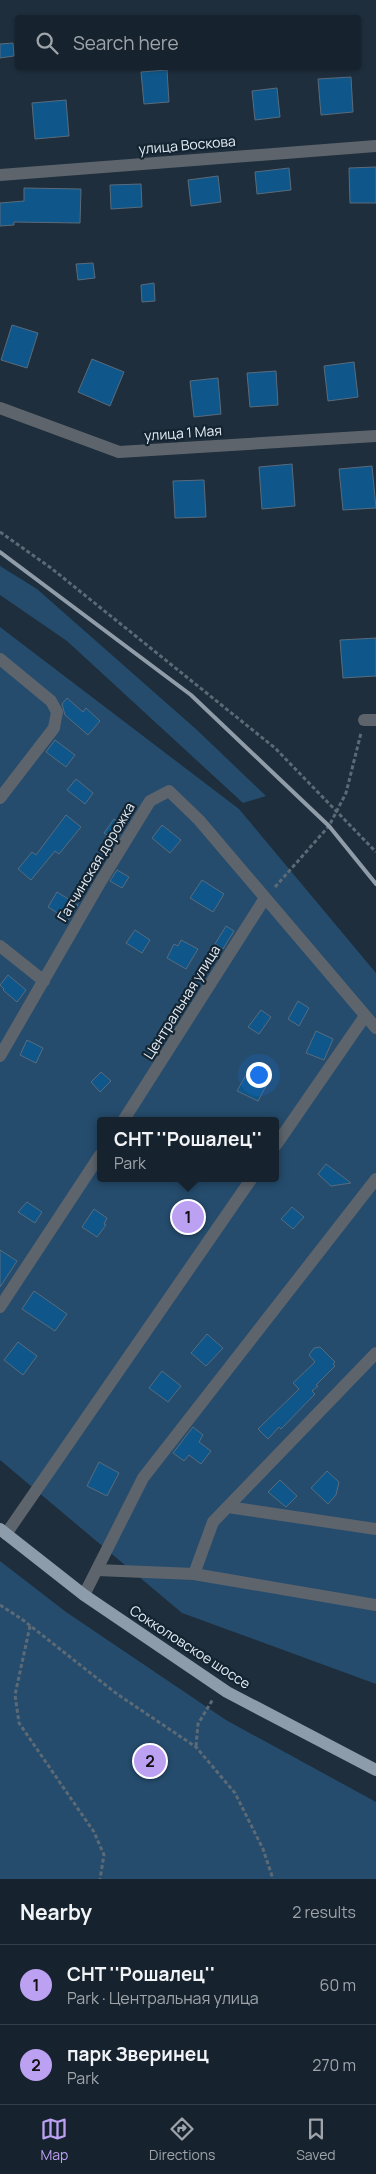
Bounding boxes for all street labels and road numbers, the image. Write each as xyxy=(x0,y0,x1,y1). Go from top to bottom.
street label: улица Воскова xyxy=(138,131,236,158)
street label: улица 1 Мая xyxy=(143,420,222,445)
street label: Гатчинская дорожка xyxy=(52,799,139,925)
street label: Центральная улица xyxy=(139,941,224,1062)
street label: Сокколовское шоссе xyxy=(126,1600,254,1693)

